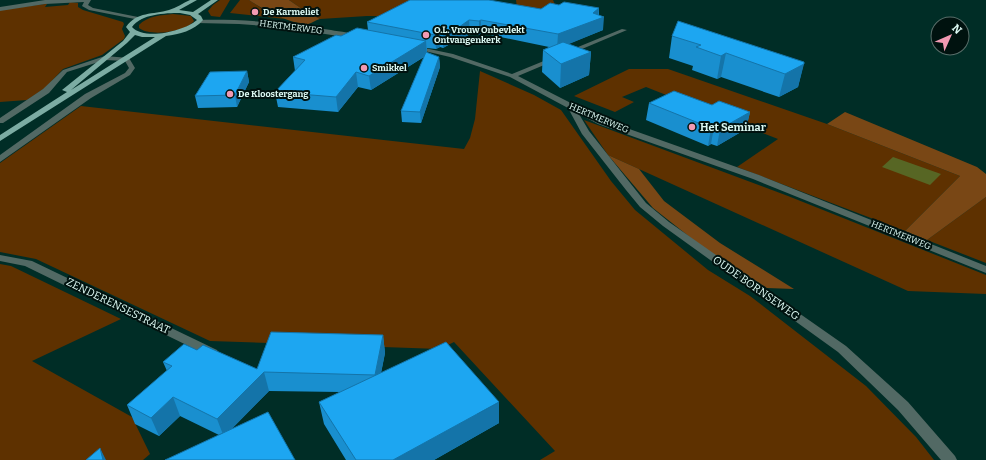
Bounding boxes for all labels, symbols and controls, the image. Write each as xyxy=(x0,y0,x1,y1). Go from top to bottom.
marker: De Karmeliet xyxy=(250,7,260,17)
place label: De Karmeliet xyxy=(263,7,320,17)
north arrow xyxy=(930,16,970,56)
street label: HERTMERWEG xyxy=(259,18,324,36)
text: N xyxy=(949,22,965,37)
place label: O.L. Vrouw Onbevlekt Ontvangenkerk xyxy=(434,25,525,45)
marker: O.L. Vrouw Onbevlekt Ontvangenkerk xyxy=(421,30,431,40)
marker: Smikkel xyxy=(359,63,369,73)
place label: Smikkel xyxy=(372,63,407,73)
marker: De Kloostergang xyxy=(225,89,235,99)
place label: De Kloostergang xyxy=(238,89,309,99)
street label: HERTMERWEG xyxy=(568,101,631,135)
place label: Het Seminar xyxy=(700,121,767,134)
marker: Het Seminar xyxy=(687,122,697,132)
street label: HERTMERWEG xyxy=(870,218,933,252)
street label: OUDE BORNSEWEG xyxy=(710,253,802,323)
street label: ZENDERENSESTRAAT xyxy=(64,275,172,337)

